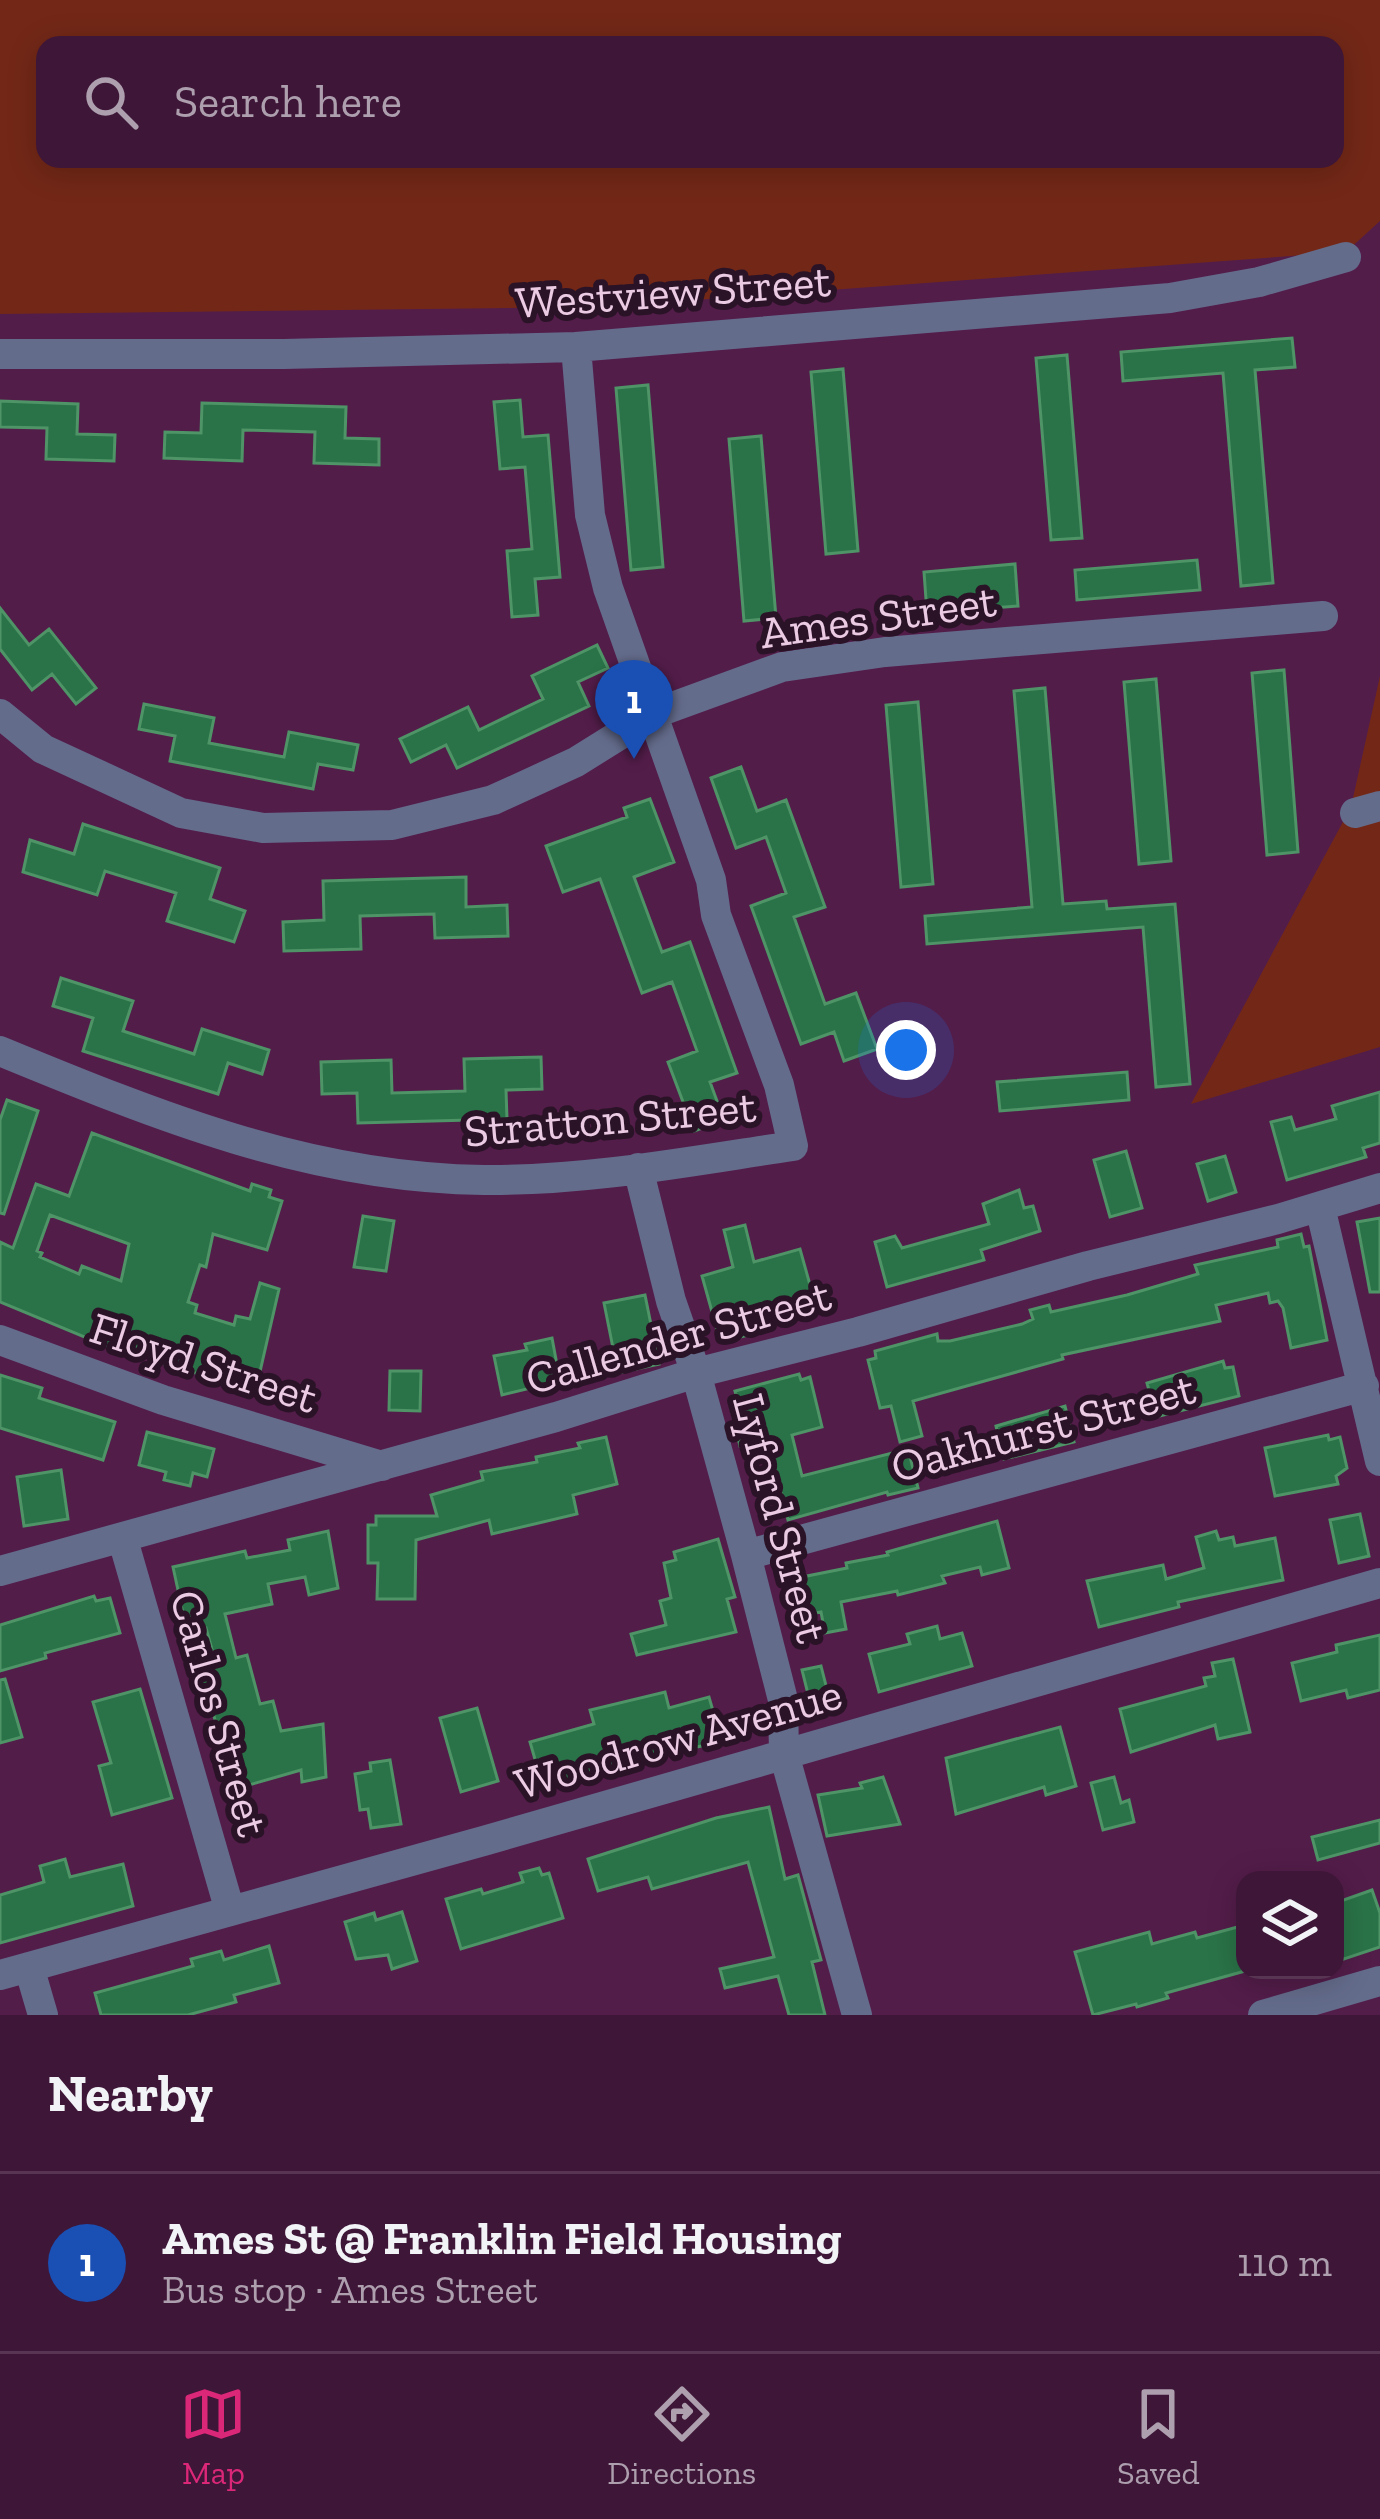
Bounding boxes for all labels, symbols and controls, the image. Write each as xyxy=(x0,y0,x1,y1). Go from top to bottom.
search box xyxy=(36,36,1344,168)
icon: search xyxy=(78,69,144,135)
text: Search here xyxy=(174,75,402,129)
street label: Westview Street xyxy=(514,254,833,330)
street label: Ames Street xyxy=(757,574,1000,660)
pin: 1 xyxy=(595,660,673,759)
your location xyxy=(876,1020,936,1080)
street label: Stratton Street xyxy=(462,1079,758,1159)
street label: Callender Street xyxy=(520,1268,837,1406)
street label: Floyd Street xyxy=(83,1301,324,1425)
street label: Oakhurst Street xyxy=(885,1361,1201,1494)
street label: Lyford Street xyxy=(721,1388,839,1649)
street label: Carlos Street xyxy=(158,1584,280,1843)
street label: Woodrow Avenue xyxy=(509,1667,848,1811)
map controls xyxy=(1236,1871,1344,1979)
button: layers xyxy=(1236,1871,1344,1979)
text: Nearby xyxy=(48,2063,213,2124)
text: Ames St @ Franklin Field Housing xyxy=(162,2212,841,2266)
text: 1 xyxy=(79,2239,95,2286)
text: 110 m xyxy=(1237,2239,1332,2286)
text: Bus stop · Ames Street xyxy=(162,2266,537,2313)
tab: Map xyxy=(180,2381,246,2492)
tab: Directions xyxy=(607,2381,756,2492)
tab: Saved xyxy=(1117,2381,1200,2492)

